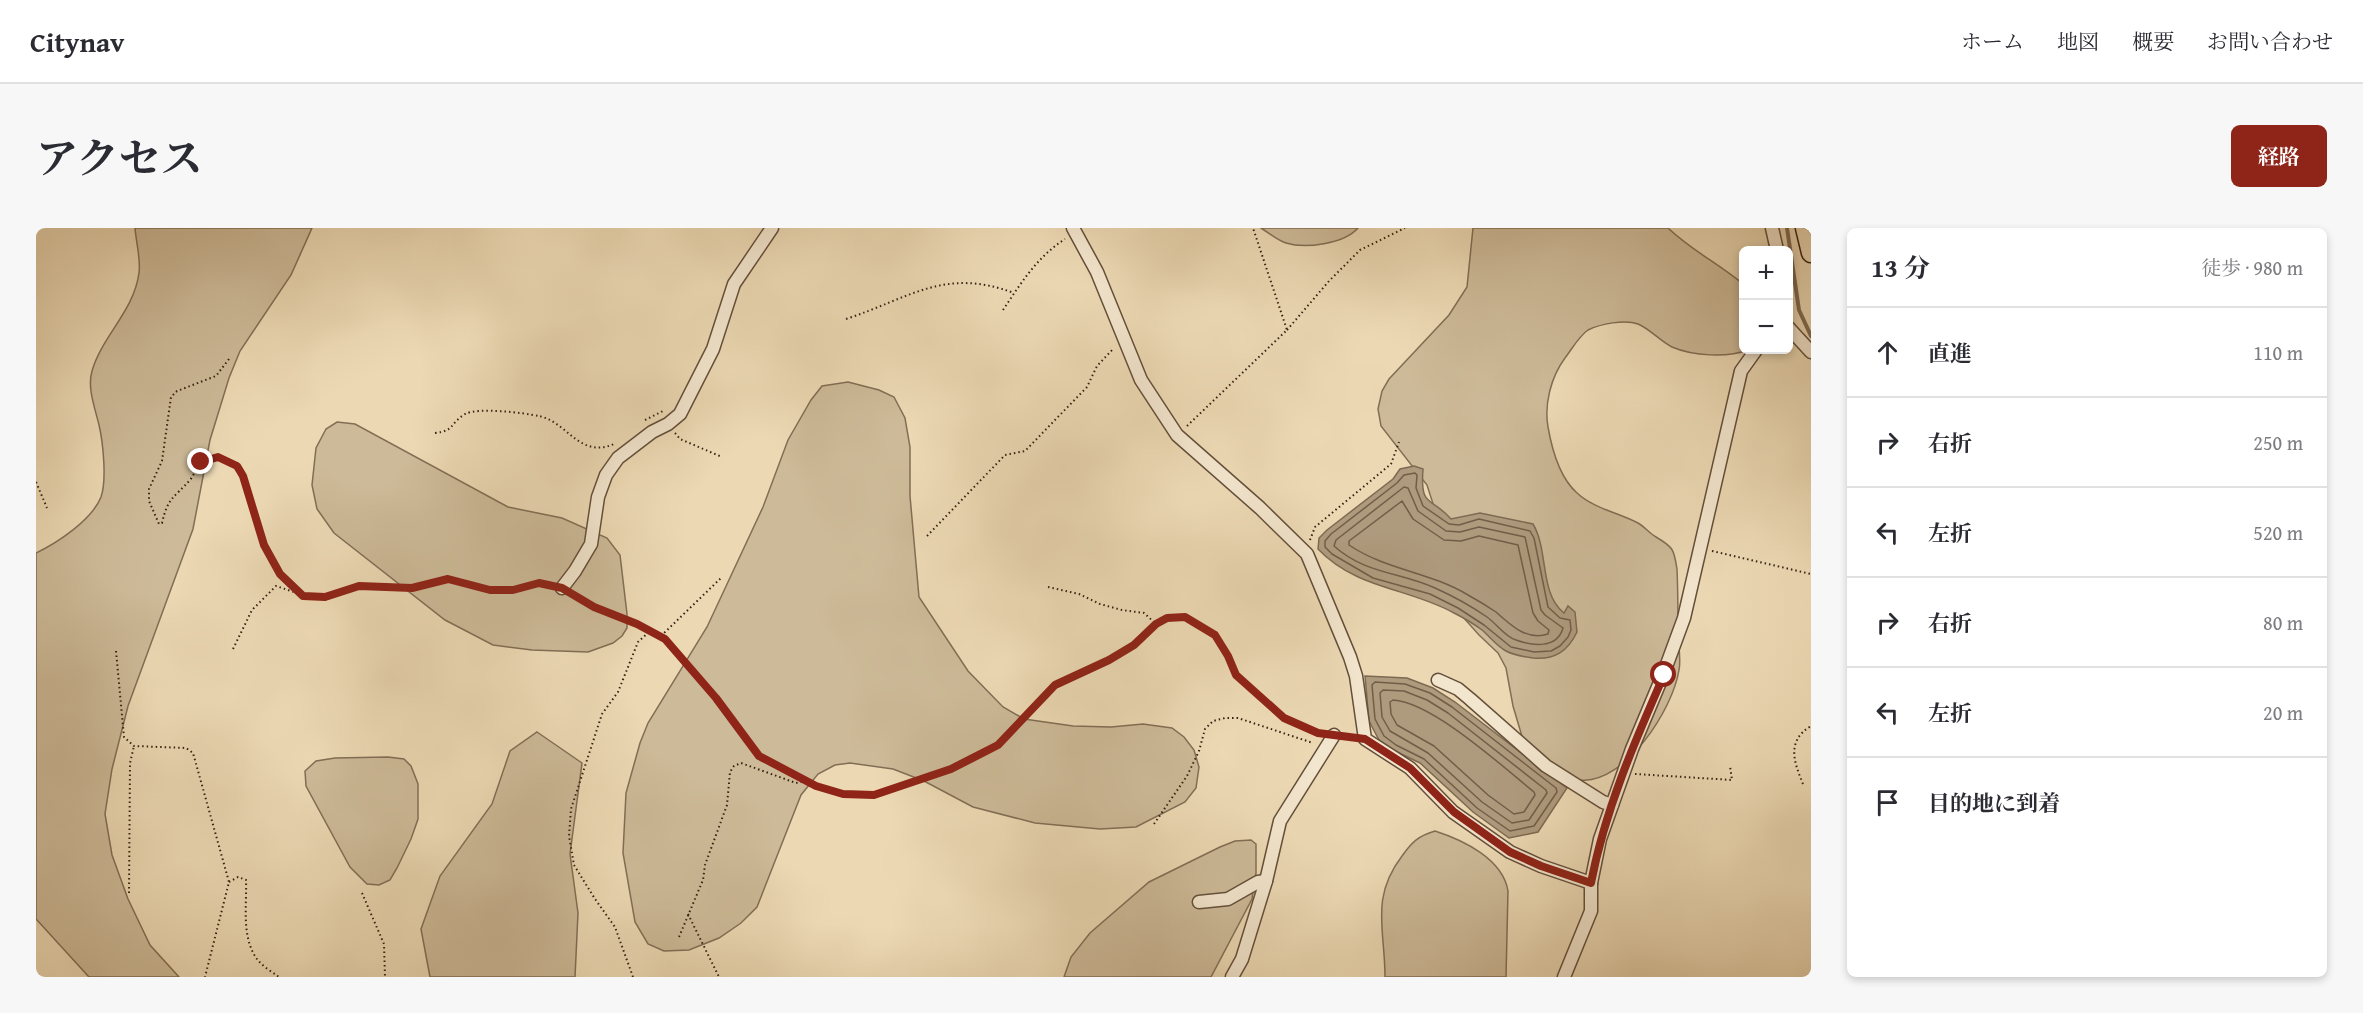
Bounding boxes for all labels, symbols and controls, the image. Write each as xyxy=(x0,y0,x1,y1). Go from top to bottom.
text: Citynav xyxy=(30,21,124,62)
text: ホーム xyxy=(1961,26,2024,57)
text: 地図 xyxy=(2057,26,2099,57)
text: 概要 xyxy=(2132,26,2174,57)
text: お問い合わせ xyxy=(2207,26,2333,57)
button: 経路 xyxy=(2231,125,2327,187)
text: アクセス xyxy=(36,127,203,188)
map controls xyxy=(1739,246,1793,354)
button: + xyxy=(1739,246,1793,300)
text: 13 分 xyxy=(1871,248,1930,287)
text: 徒歩 · 980 m xyxy=(2201,253,2303,282)
button: − xyxy=(1739,300,1793,354)
icon: ahead xyxy=(1871,336,1904,369)
text: 直進 xyxy=(1928,337,1972,369)
text: 110 m xyxy=(2253,338,2303,367)
icon: right xyxy=(1871,426,1904,459)
text: 右折 xyxy=(1928,427,1972,459)
text: 250 m xyxy=(2253,428,2303,457)
route end xyxy=(187,448,213,474)
icon: left xyxy=(1871,516,1904,549)
text: 左折 xyxy=(1928,517,1972,549)
text: 520 m xyxy=(2253,518,2303,547)
icon: right xyxy=(1871,606,1904,639)
text: 右折 xyxy=(1928,607,1972,639)
text: 80 m xyxy=(2263,608,2303,637)
route start xyxy=(1650,661,1676,687)
icon: left xyxy=(1871,696,1904,729)
text: 左折 xyxy=(1928,697,1972,729)
text: 20 m xyxy=(2263,698,2303,727)
icon: arrive xyxy=(1871,786,1904,819)
text: 目的地に到着 xyxy=(1928,787,2060,819)

